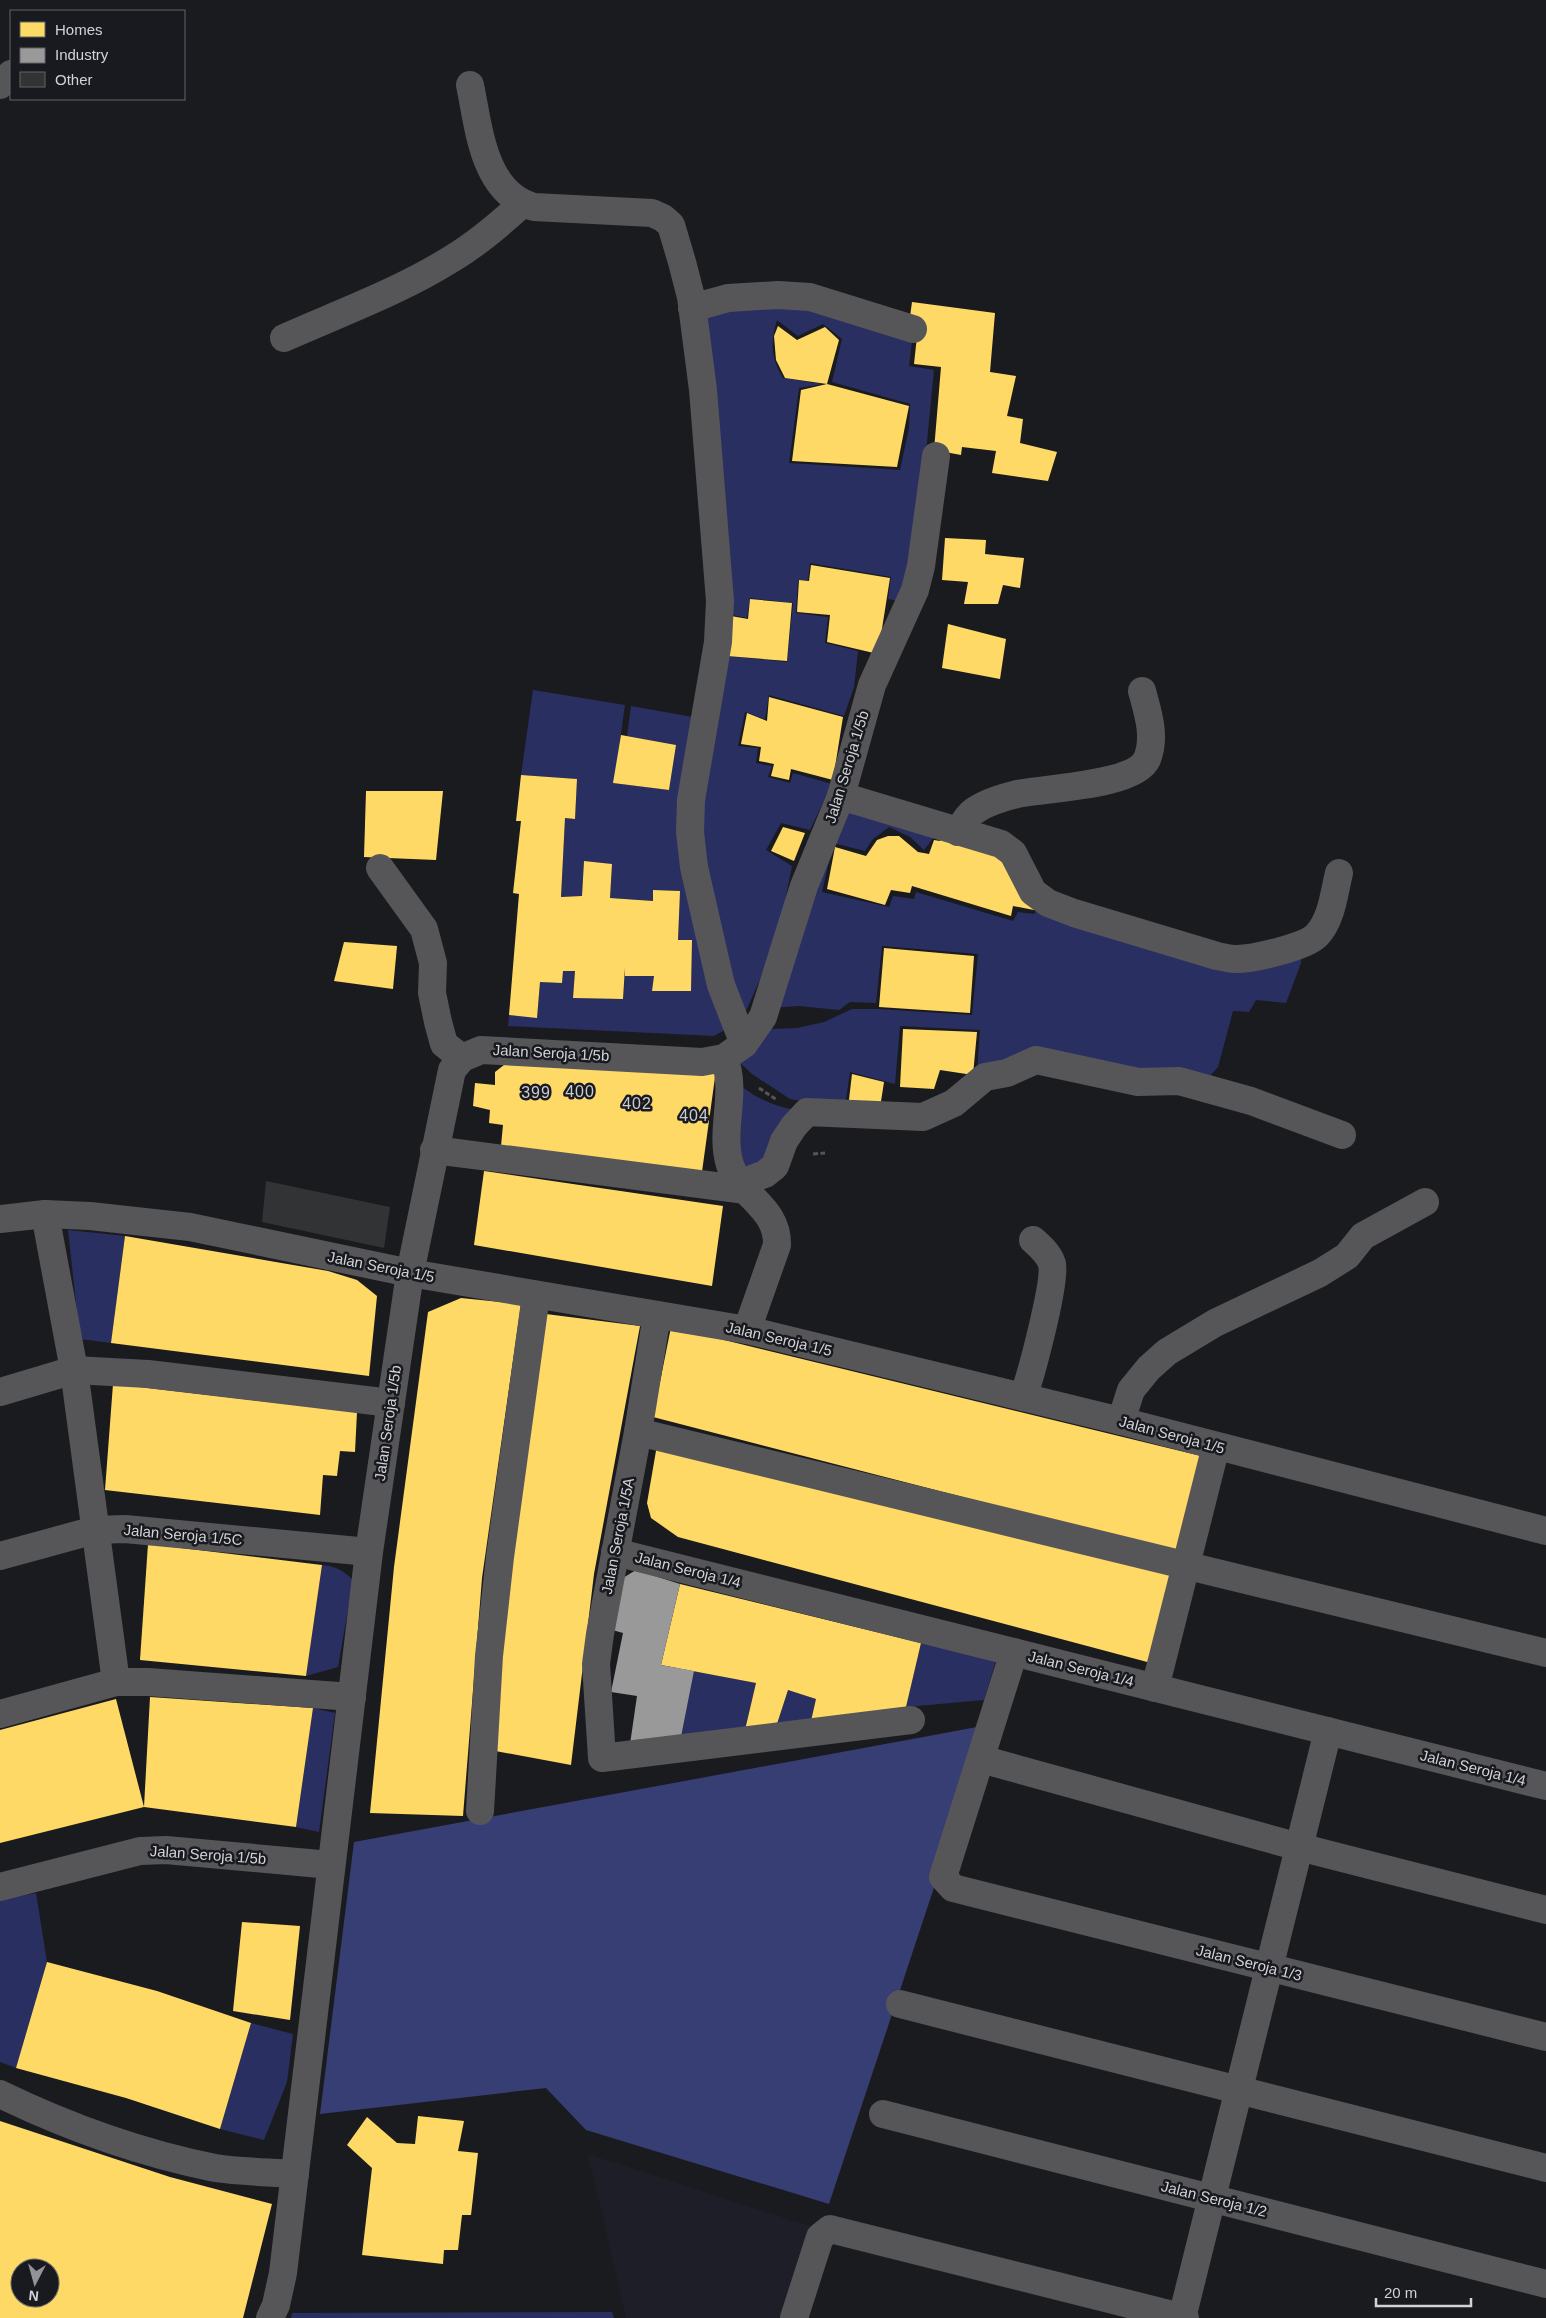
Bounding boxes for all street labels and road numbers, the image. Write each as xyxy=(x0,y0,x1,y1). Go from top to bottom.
street label: Jalan Seroja 1/5b xyxy=(821,709,872,825)
street label: Jalan Seroja 1/5b xyxy=(492,1041,610,1064)
street label: Jalan Seroja 1/5 xyxy=(326,1248,436,1285)
street label: Jalan Seroja 1/5 xyxy=(724,1318,834,1359)
street label: Jalan Seroja 1/5b xyxy=(371,1364,404,1482)
street label: Jalan Seroja 1/5 xyxy=(1118,1412,1227,1457)
street label: Jalan Seroja 1/5A xyxy=(598,1476,637,1596)
street label: Jalan Seroja 1/5C xyxy=(123,1521,243,1548)
street label: Jalan Seroja 1/4 xyxy=(633,1548,743,1591)
street label: Jalan Seroja 1/4 xyxy=(1026,1647,1136,1690)
street label: Jalan Seroja 1/4 xyxy=(1418,1746,1528,1789)
street label: Jalan Seroja 1/5b xyxy=(149,1842,267,1867)
street label: Jalan Seroja 1/3 xyxy=(1194,1941,1304,1984)
street label: Jalan Seroja 1/2 xyxy=(1159,2177,1269,2220)

